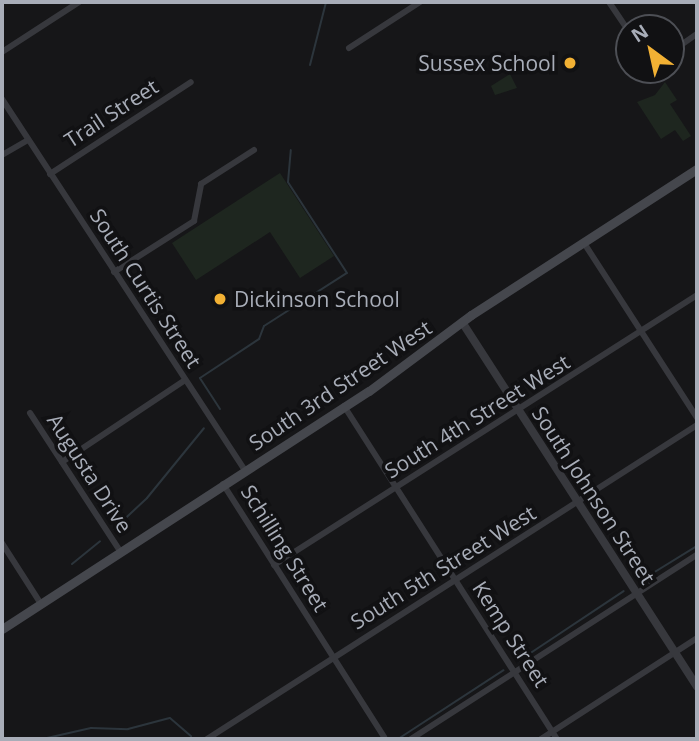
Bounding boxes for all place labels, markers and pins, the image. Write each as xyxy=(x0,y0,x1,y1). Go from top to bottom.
place label: Sussex School xyxy=(418,50,556,76)
marker: Sussex School xyxy=(562,55,578,71)
place label: Dickinson School xyxy=(234,286,400,312)
marker: Dickinson School xyxy=(212,291,228,307)

